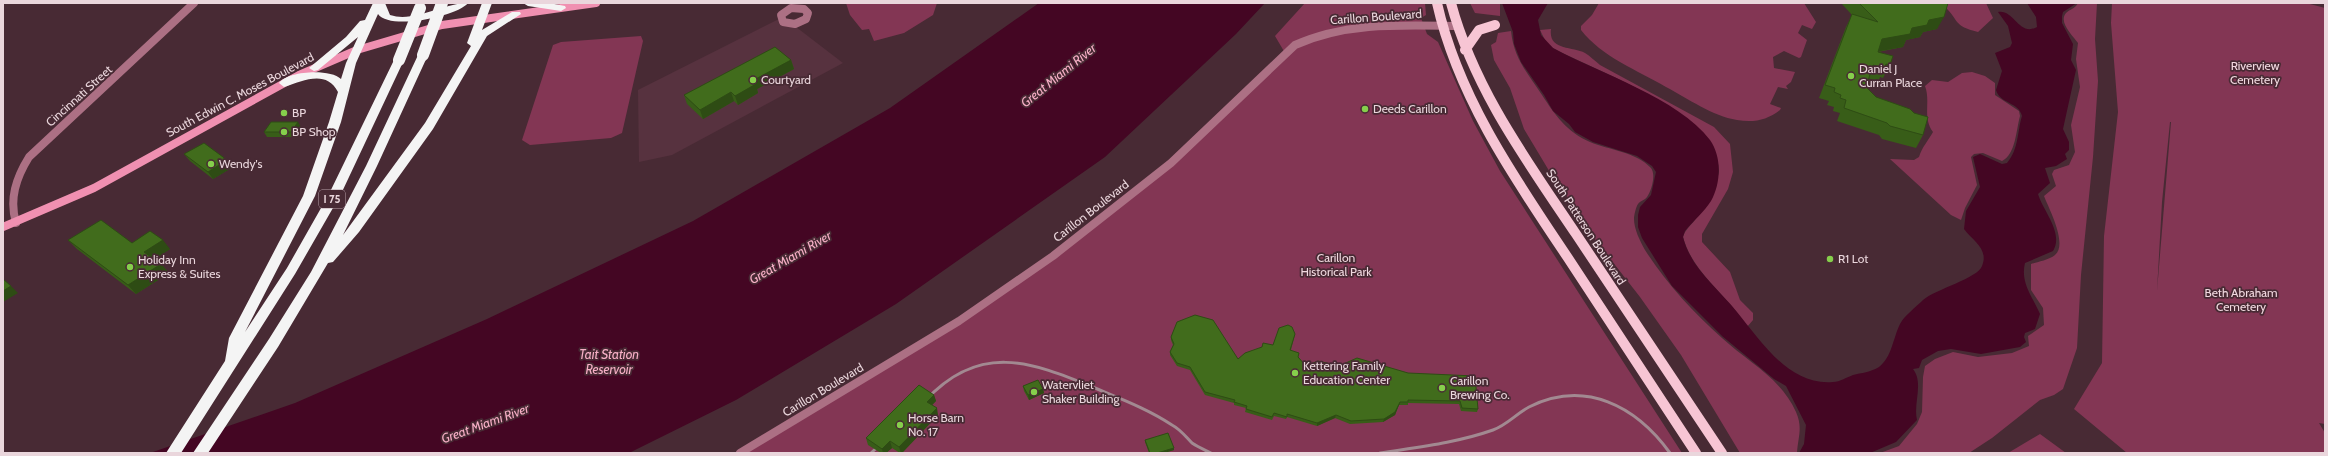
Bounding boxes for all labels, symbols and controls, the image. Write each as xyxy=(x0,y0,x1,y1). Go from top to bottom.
street label: Carillon Boulevard xyxy=(1330,6,1422,27)
water label: Great Miami River xyxy=(1017,39,1100,110)
street label: South Edwin C. Moses Boulevard xyxy=(163,49,316,140)
park label: Riverview Cemetery xyxy=(2230,58,2280,87)
place label: Daniel J Curran Place xyxy=(1859,61,1922,90)
street label: Cincinnati Street xyxy=(42,62,115,129)
marker: Daniel J Curran Place xyxy=(1846,71,1856,81)
place label: Courtyard xyxy=(761,72,811,87)
marker: Courtyard xyxy=(748,75,758,85)
place label: Deeds Carillon xyxy=(1373,101,1447,116)
marker: Deeds Carillon xyxy=(1360,104,1370,114)
place label: BP xyxy=(292,105,306,120)
marker: BP xyxy=(279,108,289,118)
place label: BP Shop xyxy=(292,124,336,139)
marker: BP Shop xyxy=(279,127,289,137)
place label: Wendy's xyxy=(219,156,262,171)
marker: Wendy's xyxy=(206,159,216,169)
street label: South Patterson Boulevard xyxy=(1543,166,1630,288)
street label: Carillon Boulevard xyxy=(1050,176,1132,245)
road number: I 75 xyxy=(319,190,345,208)
water label: Great Miami River xyxy=(746,226,835,287)
park label: Carillon Historical Park xyxy=(1300,250,1372,279)
place label: R1 Lot xyxy=(1838,251,1868,266)
place label: Holiday Inn Express & Suites xyxy=(138,252,220,281)
marker: R1 Lot xyxy=(1825,254,1835,264)
marker: Holiday Inn Express & Suites xyxy=(125,262,135,272)
park label: Beth Abraham Cemetery xyxy=(2205,285,2277,314)
water label: Tait Station Reservoir xyxy=(579,346,639,377)
place label: Kettering Family Education Center xyxy=(1303,358,1390,387)
street label: Carillon Boulevard xyxy=(779,359,866,420)
marker: Kettering Family Education Center xyxy=(1290,368,1300,378)
place label: Carillon Brewing Co. xyxy=(1450,373,1510,402)
place label: Watervliet Shaker Building xyxy=(1042,377,1121,406)
marker: Carillon Brewing Co. xyxy=(1437,383,1447,393)
marker: Watervliet Shaker Building xyxy=(1029,387,1039,397)
water label: Great Miami River xyxy=(439,399,532,446)
place label: Horse Barn No. 17 xyxy=(908,410,964,439)
marker: Horse Barn No. 17 xyxy=(895,420,905,430)

